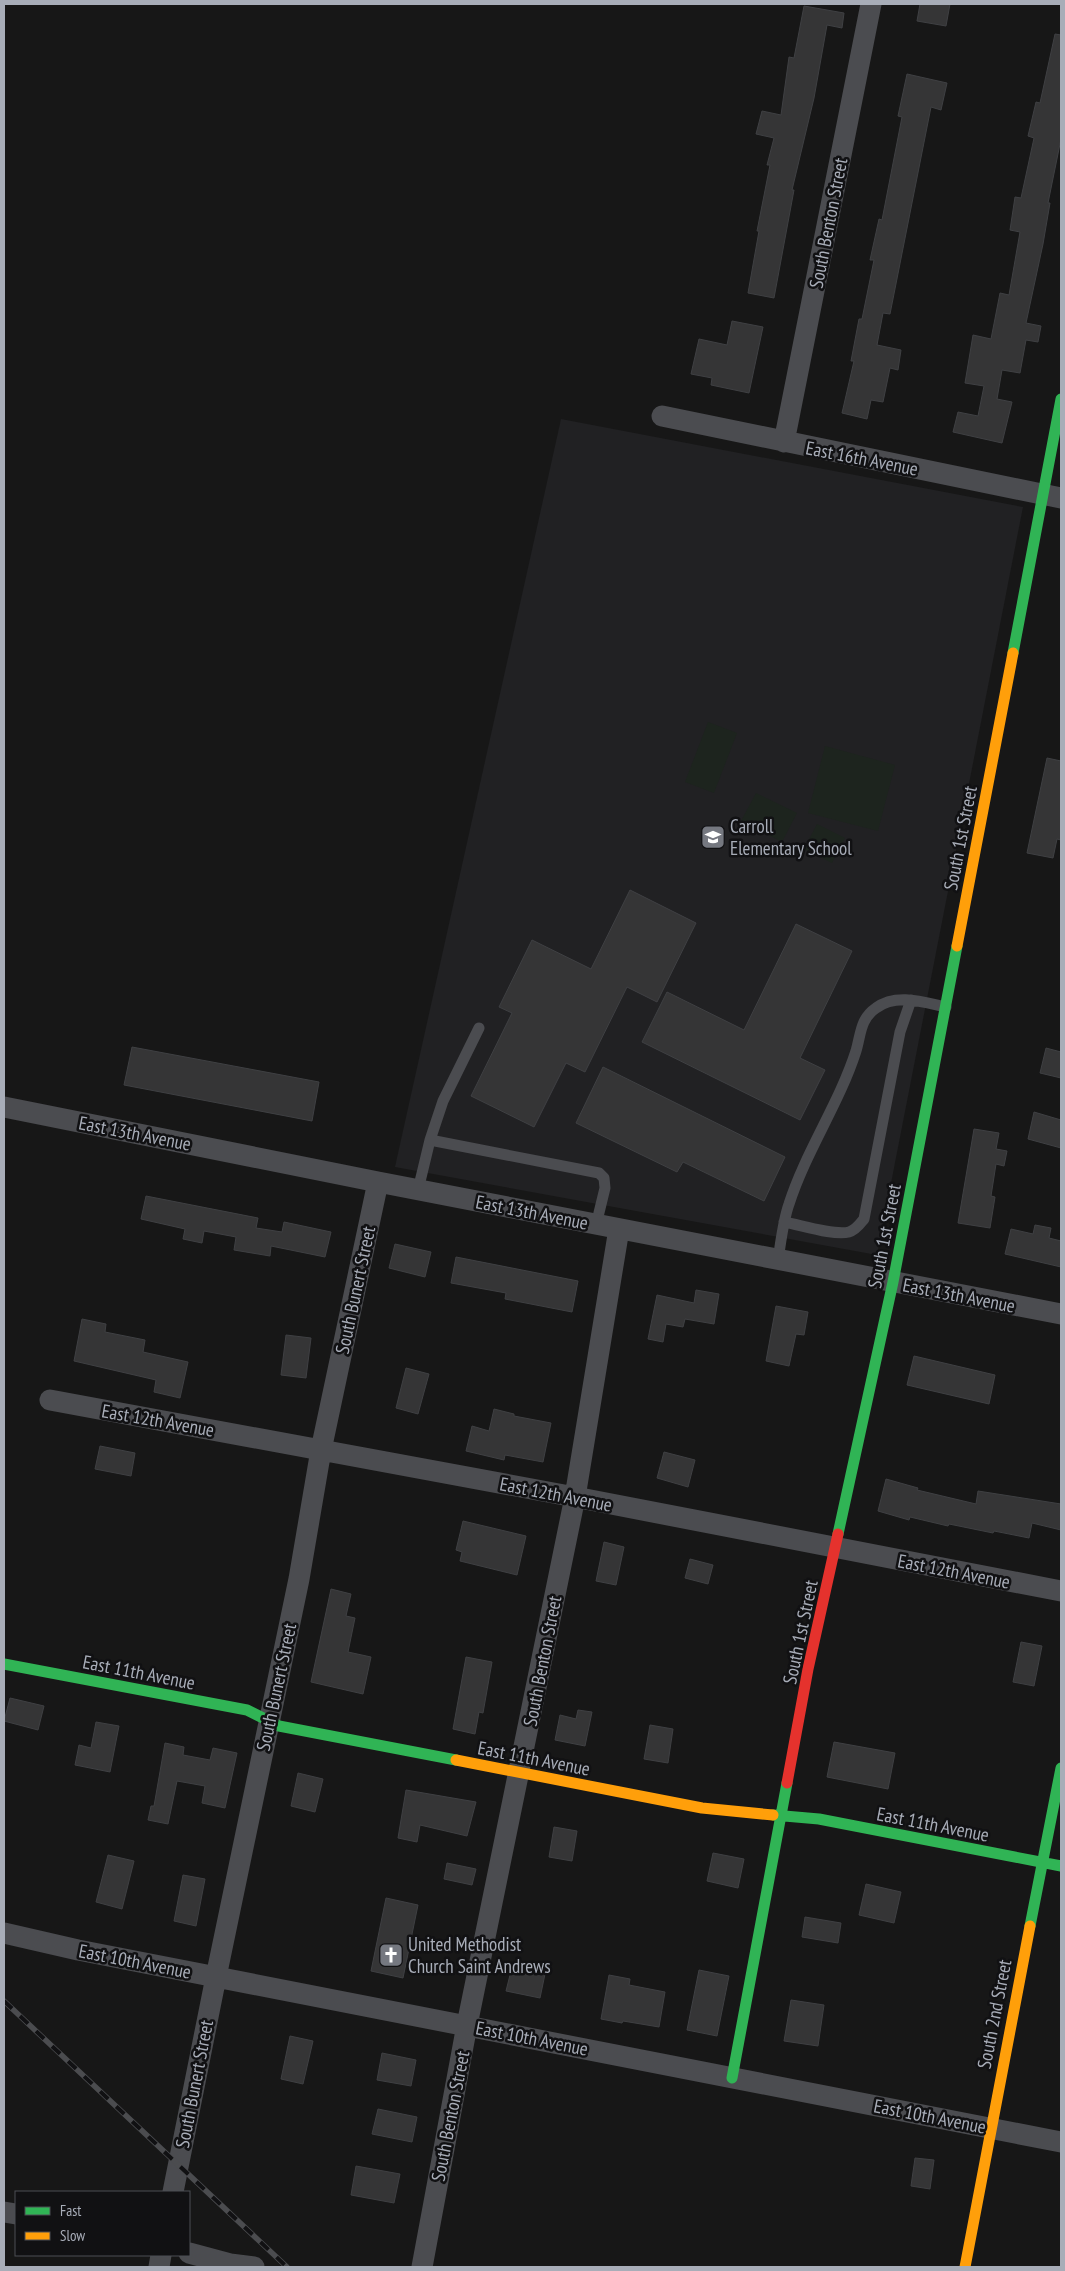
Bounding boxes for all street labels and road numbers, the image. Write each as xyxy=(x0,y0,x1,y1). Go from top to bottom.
street label: South Benton Street xyxy=(804,155,853,290)
street label: East 16th Avenue xyxy=(804,435,920,481)
street label: South 1st Street xyxy=(938,783,982,892)
street label: East 13th Avenue xyxy=(77,1110,193,1156)
street label: South 1st Street xyxy=(862,1181,906,1290)
street label: East 13th Avenue xyxy=(474,1189,590,1235)
street label: South Bunert Street xyxy=(330,1223,380,1356)
street label: East 13th Avenue xyxy=(901,1272,1017,1318)
street label: East 12th Avenue xyxy=(100,1398,216,1442)
street label: East 12th Avenue xyxy=(498,1471,614,1517)
street label: East 12th Avenue xyxy=(896,1548,1012,1594)
street label: South 1st Street xyxy=(777,1577,823,1686)
street label: South Benton Street xyxy=(518,1593,567,1728)
street label: South Bunert Street xyxy=(251,1620,301,1753)
street label: East 11th Avenue xyxy=(81,1649,197,1695)
street label: East 11th Avenue xyxy=(476,1735,592,1781)
street label: East 11th Avenue xyxy=(875,1801,991,1847)
street label: East 10th Avenue xyxy=(77,1938,193,1984)
street label: South 2nd Street xyxy=(972,1957,1016,2071)
street label: East 10th Avenue xyxy=(474,2015,590,2061)
street label: South Bunert Street xyxy=(170,2017,218,2150)
street label: South Benton Street xyxy=(426,2048,475,2183)
street label: East 10th Avenue xyxy=(872,2093,988,2139)

